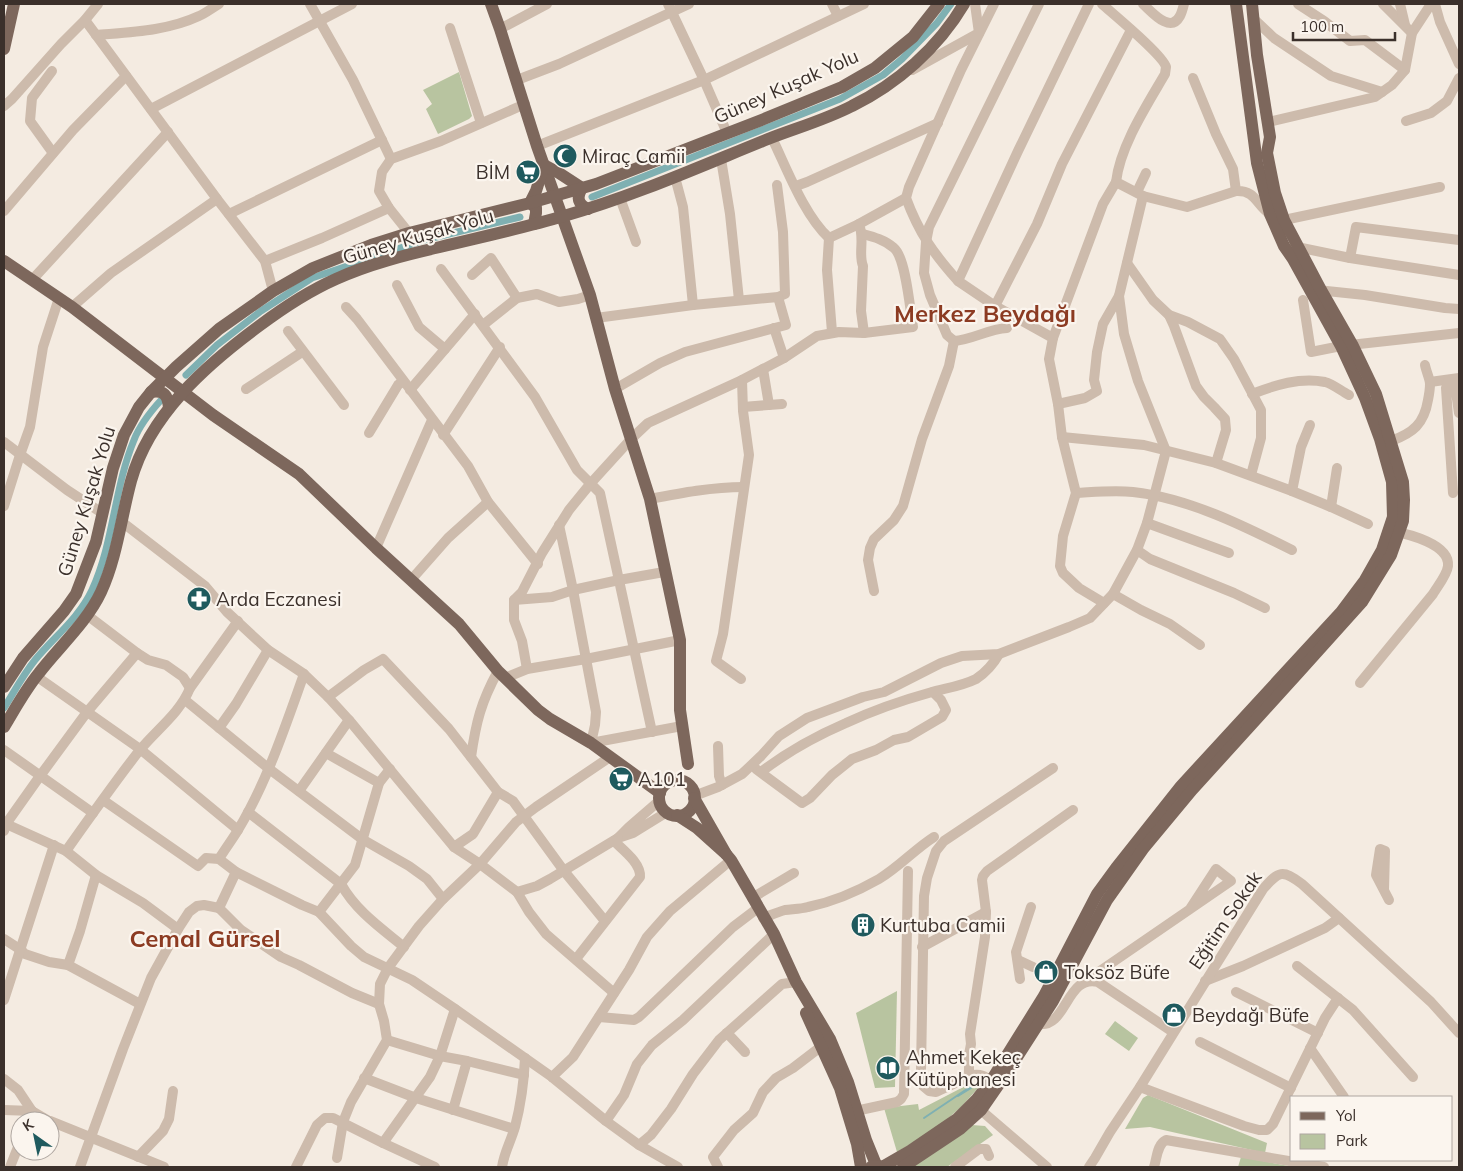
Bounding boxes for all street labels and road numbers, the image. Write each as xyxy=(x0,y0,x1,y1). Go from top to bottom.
street label: Güney Kuşak Yolu xyxy=(710,43,862,129)
street label: Güney Kuşak Yolu xyxy=(340,203,496,269)
street label: Güney Kuşak Yolu xyxy=(52,423,120,579)
street label: Eğitim Sokak xyxy=(1183,866,1267,974)

